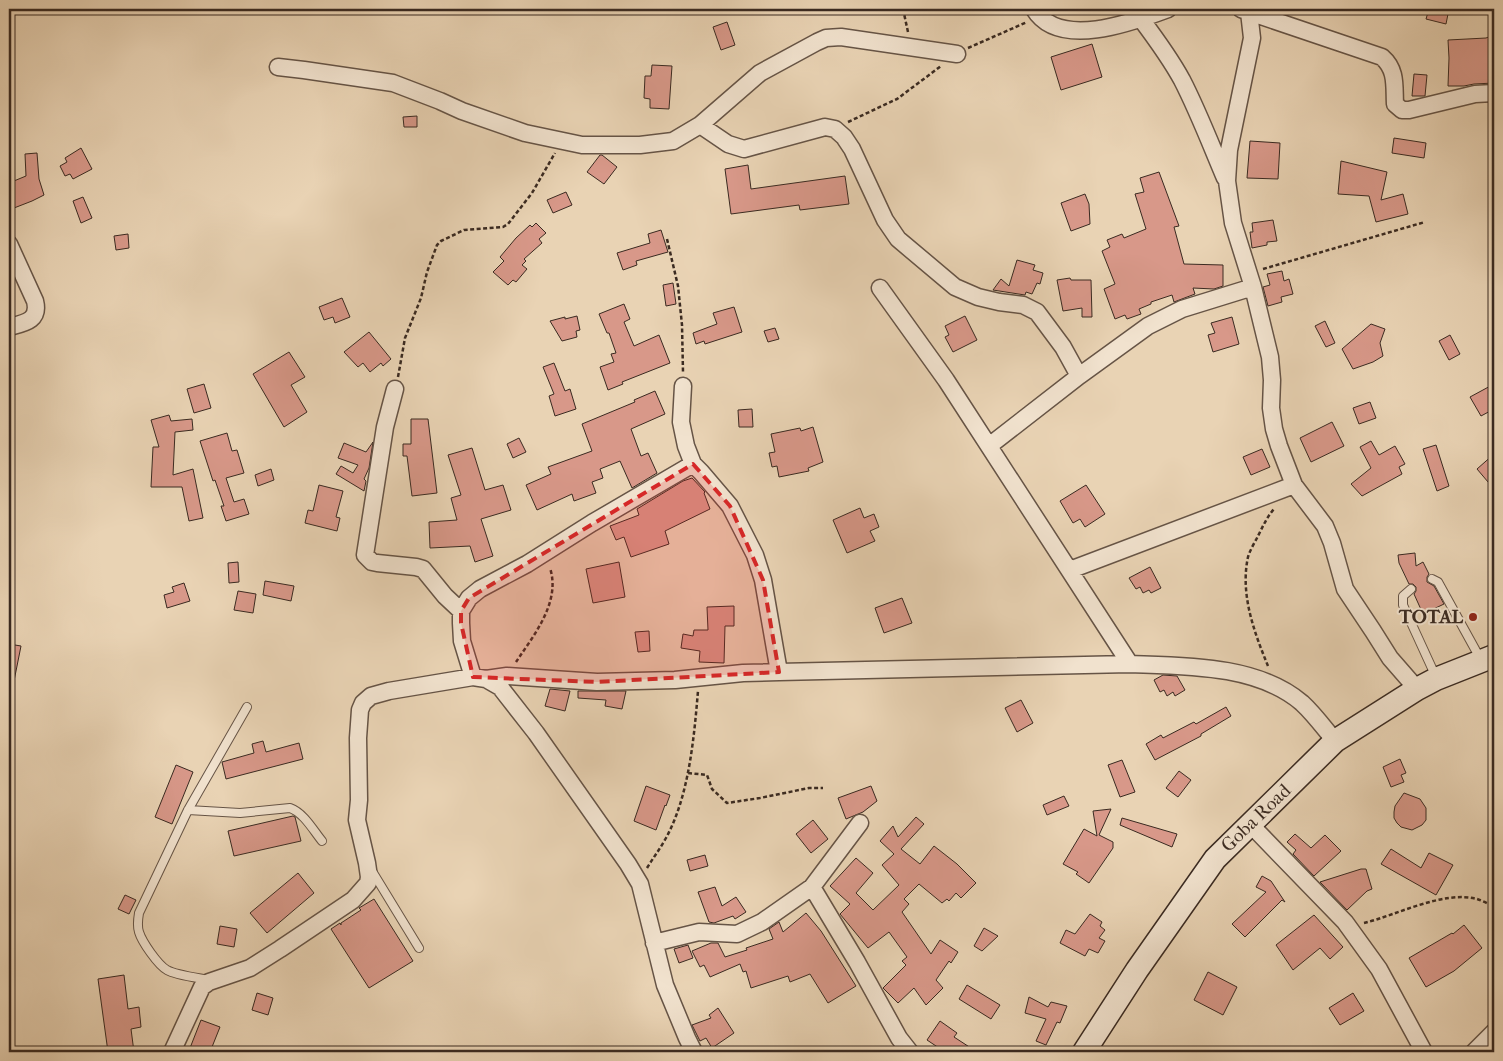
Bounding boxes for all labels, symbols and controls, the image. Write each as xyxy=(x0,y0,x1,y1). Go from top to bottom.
place label: TOTAL xyxy=(1398,606,1464,628)
marker: TOTAL xyxy=(1467,611,1479,623)
street label: Goba Road xyxy=(1217,779,1296,857)

